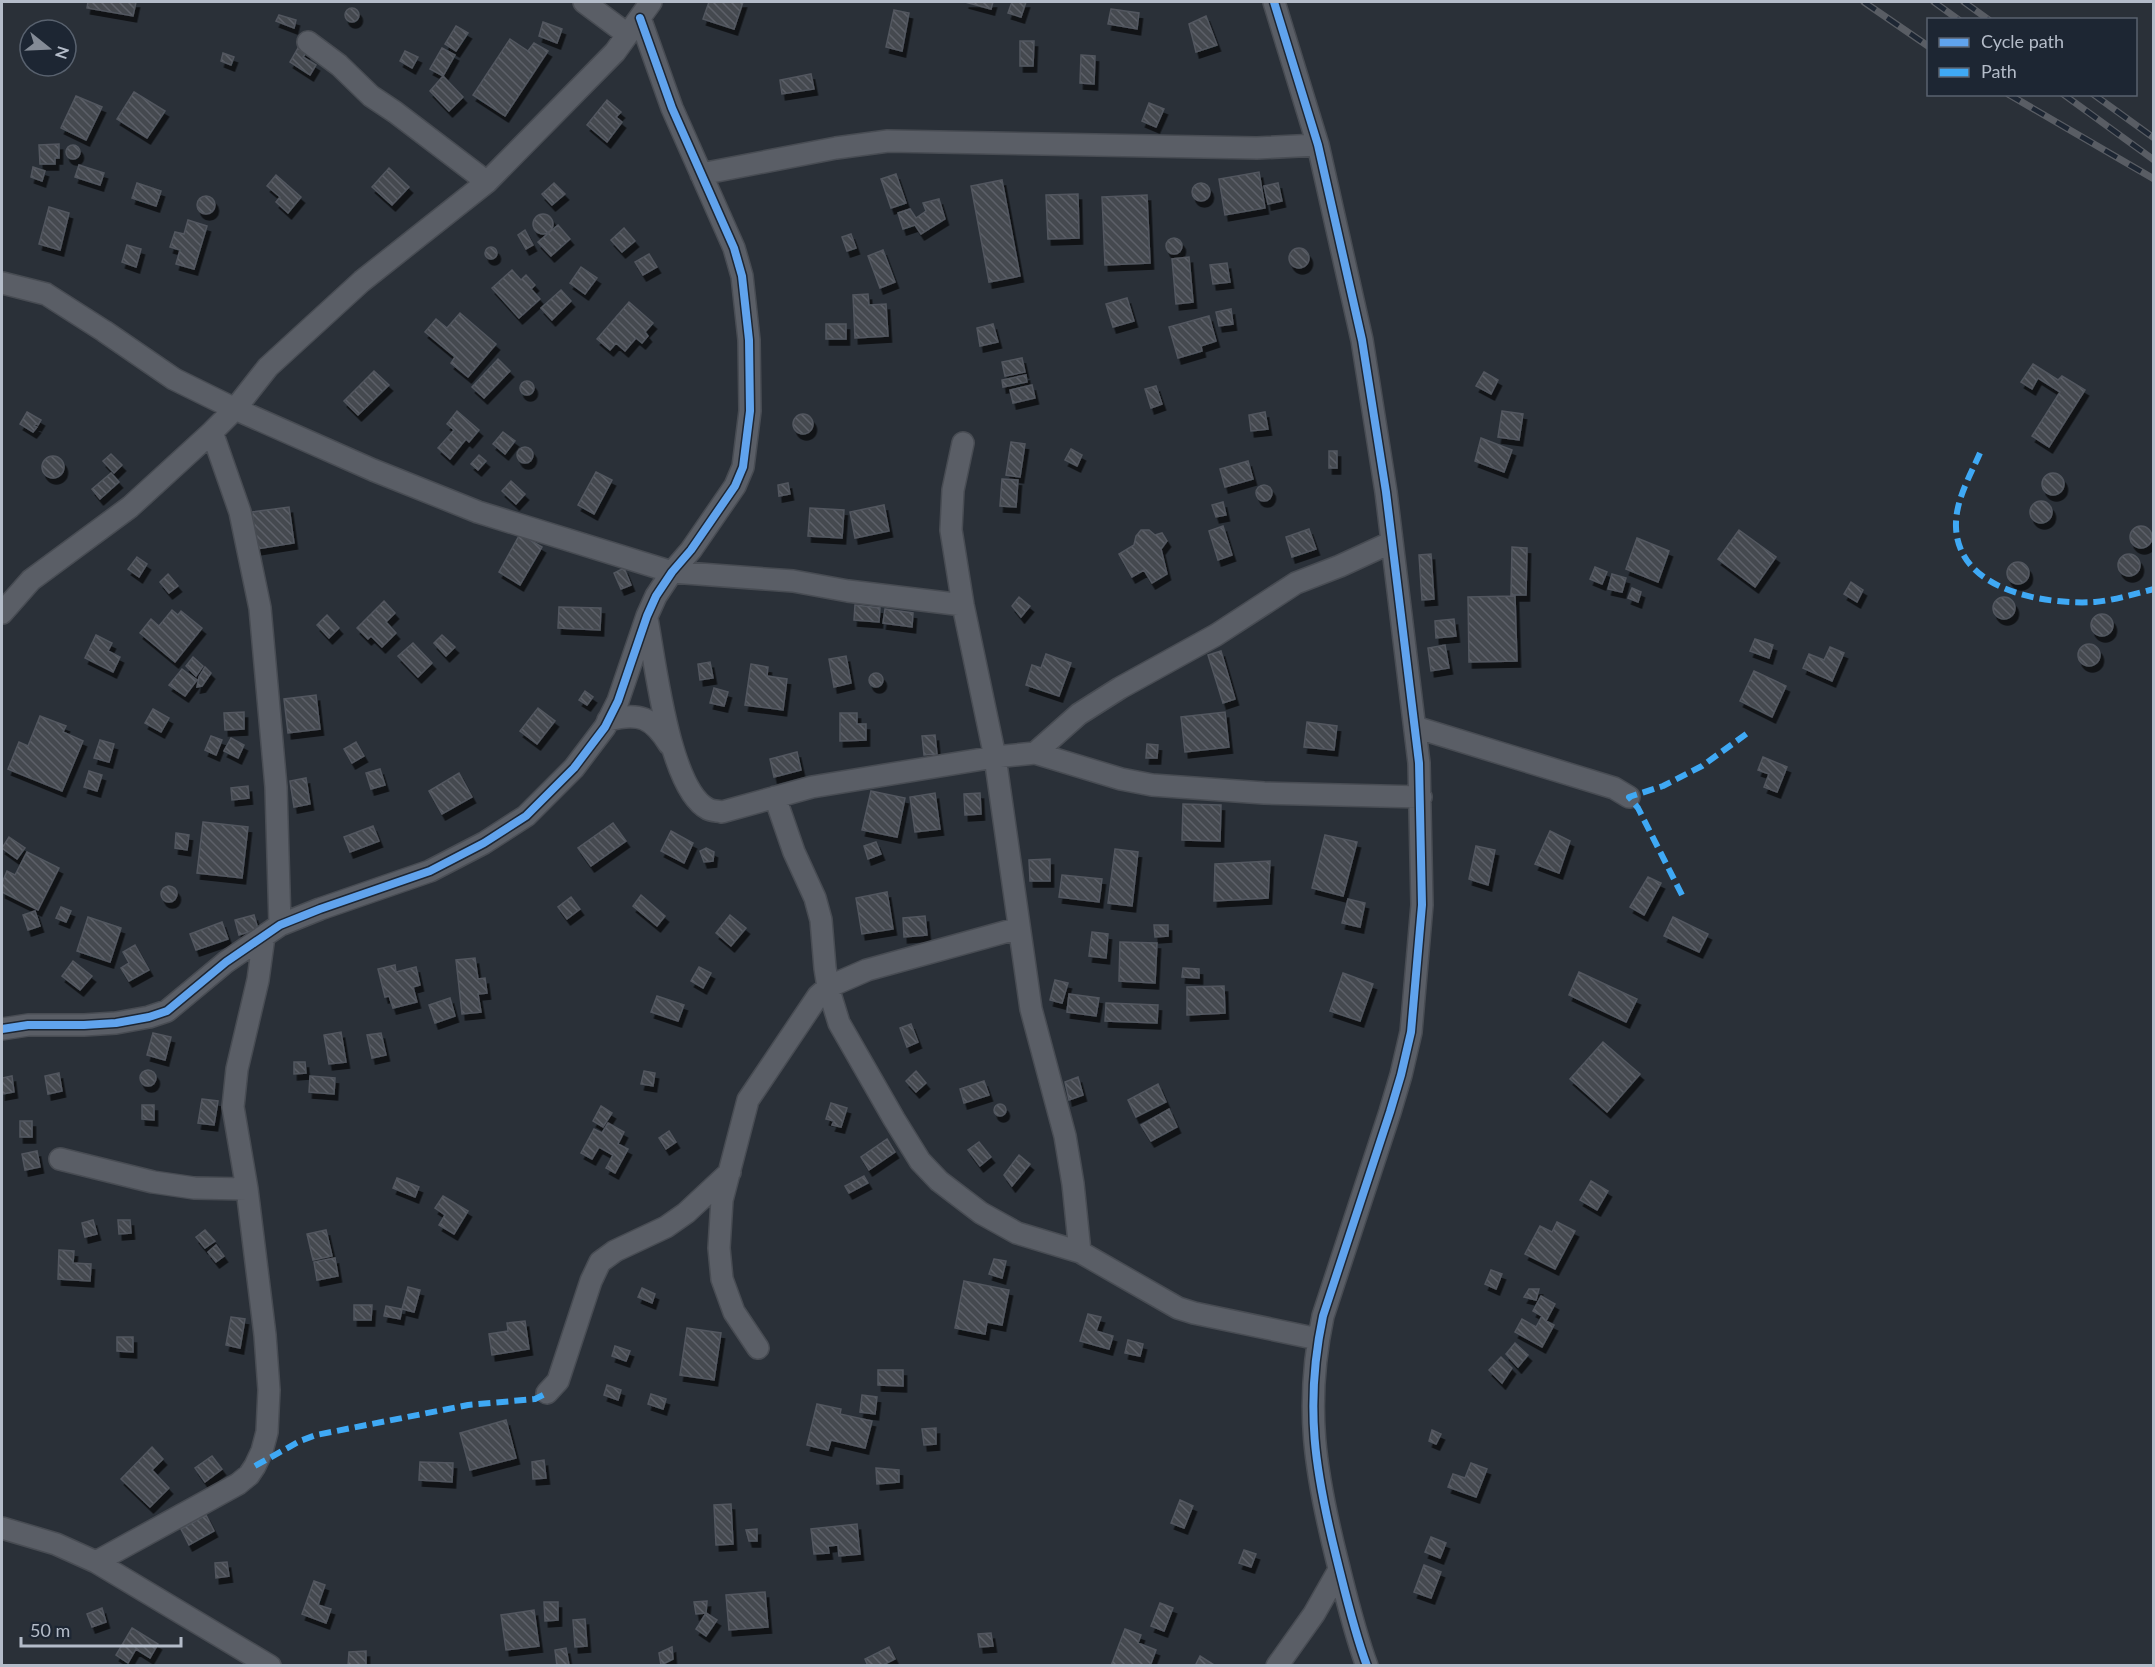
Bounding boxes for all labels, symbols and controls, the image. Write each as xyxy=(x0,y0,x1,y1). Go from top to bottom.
north arrow xyxy=(18,18,78,78)
legend xyxy=(1927,18,2137,96)
text: Cycle path xyxy=(1981,30,2064,52)
text: N xyxy=(52,44,74,62)
text: Path xyxy=(1981,60,2017,82)
scale bar xyxy=(21,1610,182,1648)
text: 50 m xyxy=(30,1619,70,1641)

